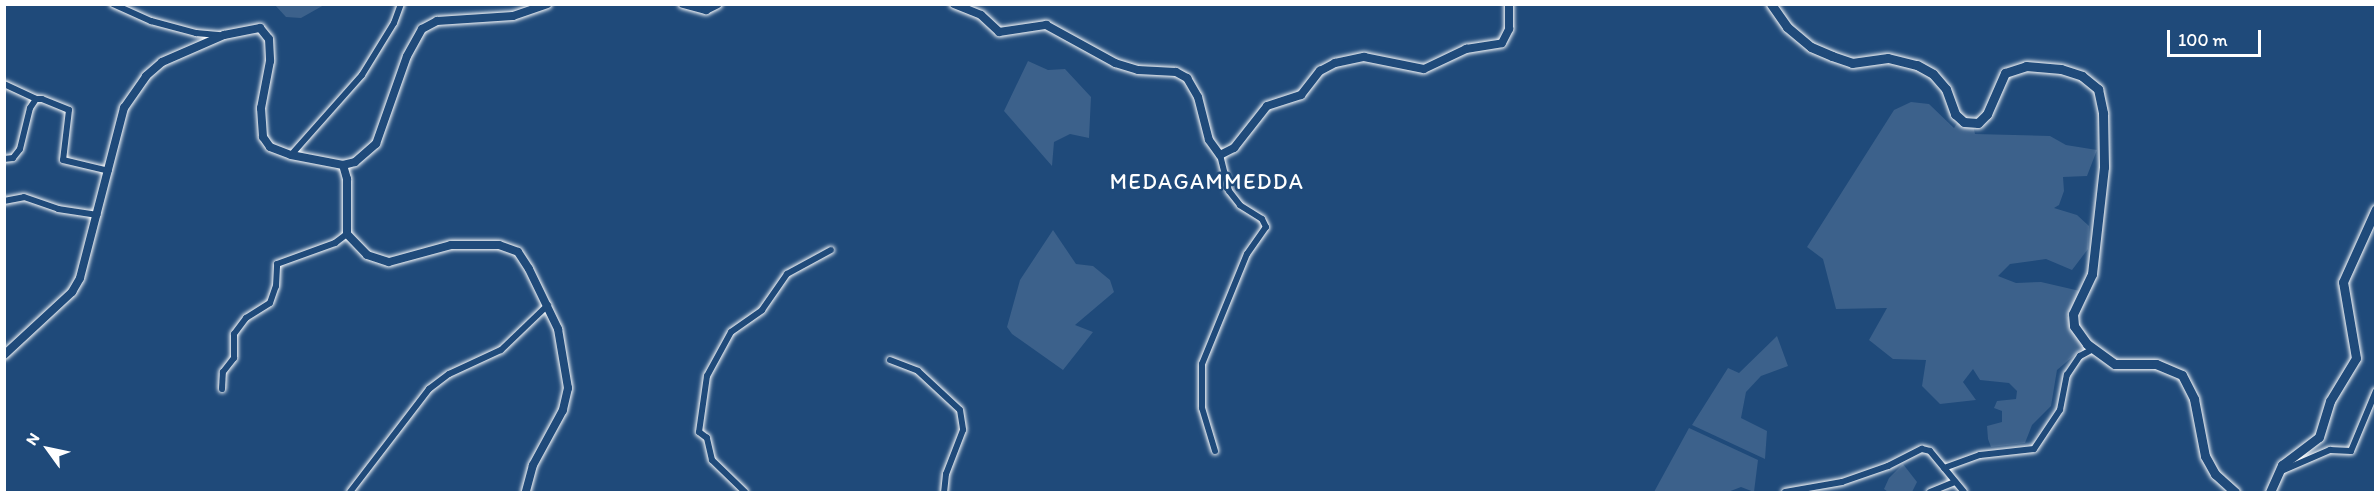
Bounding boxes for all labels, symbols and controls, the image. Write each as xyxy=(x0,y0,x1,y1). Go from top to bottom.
scale bar xyxy=(2170,18,2264,56)
text: 100 m xyxy=(2178,29,2228,51)
district label: MEDAGAMMEDDA xyxy=(1109,169,1305,195)
north arrow xyxy=(18,419,78,479)
text: N xyxy=(22,429,43,449)

